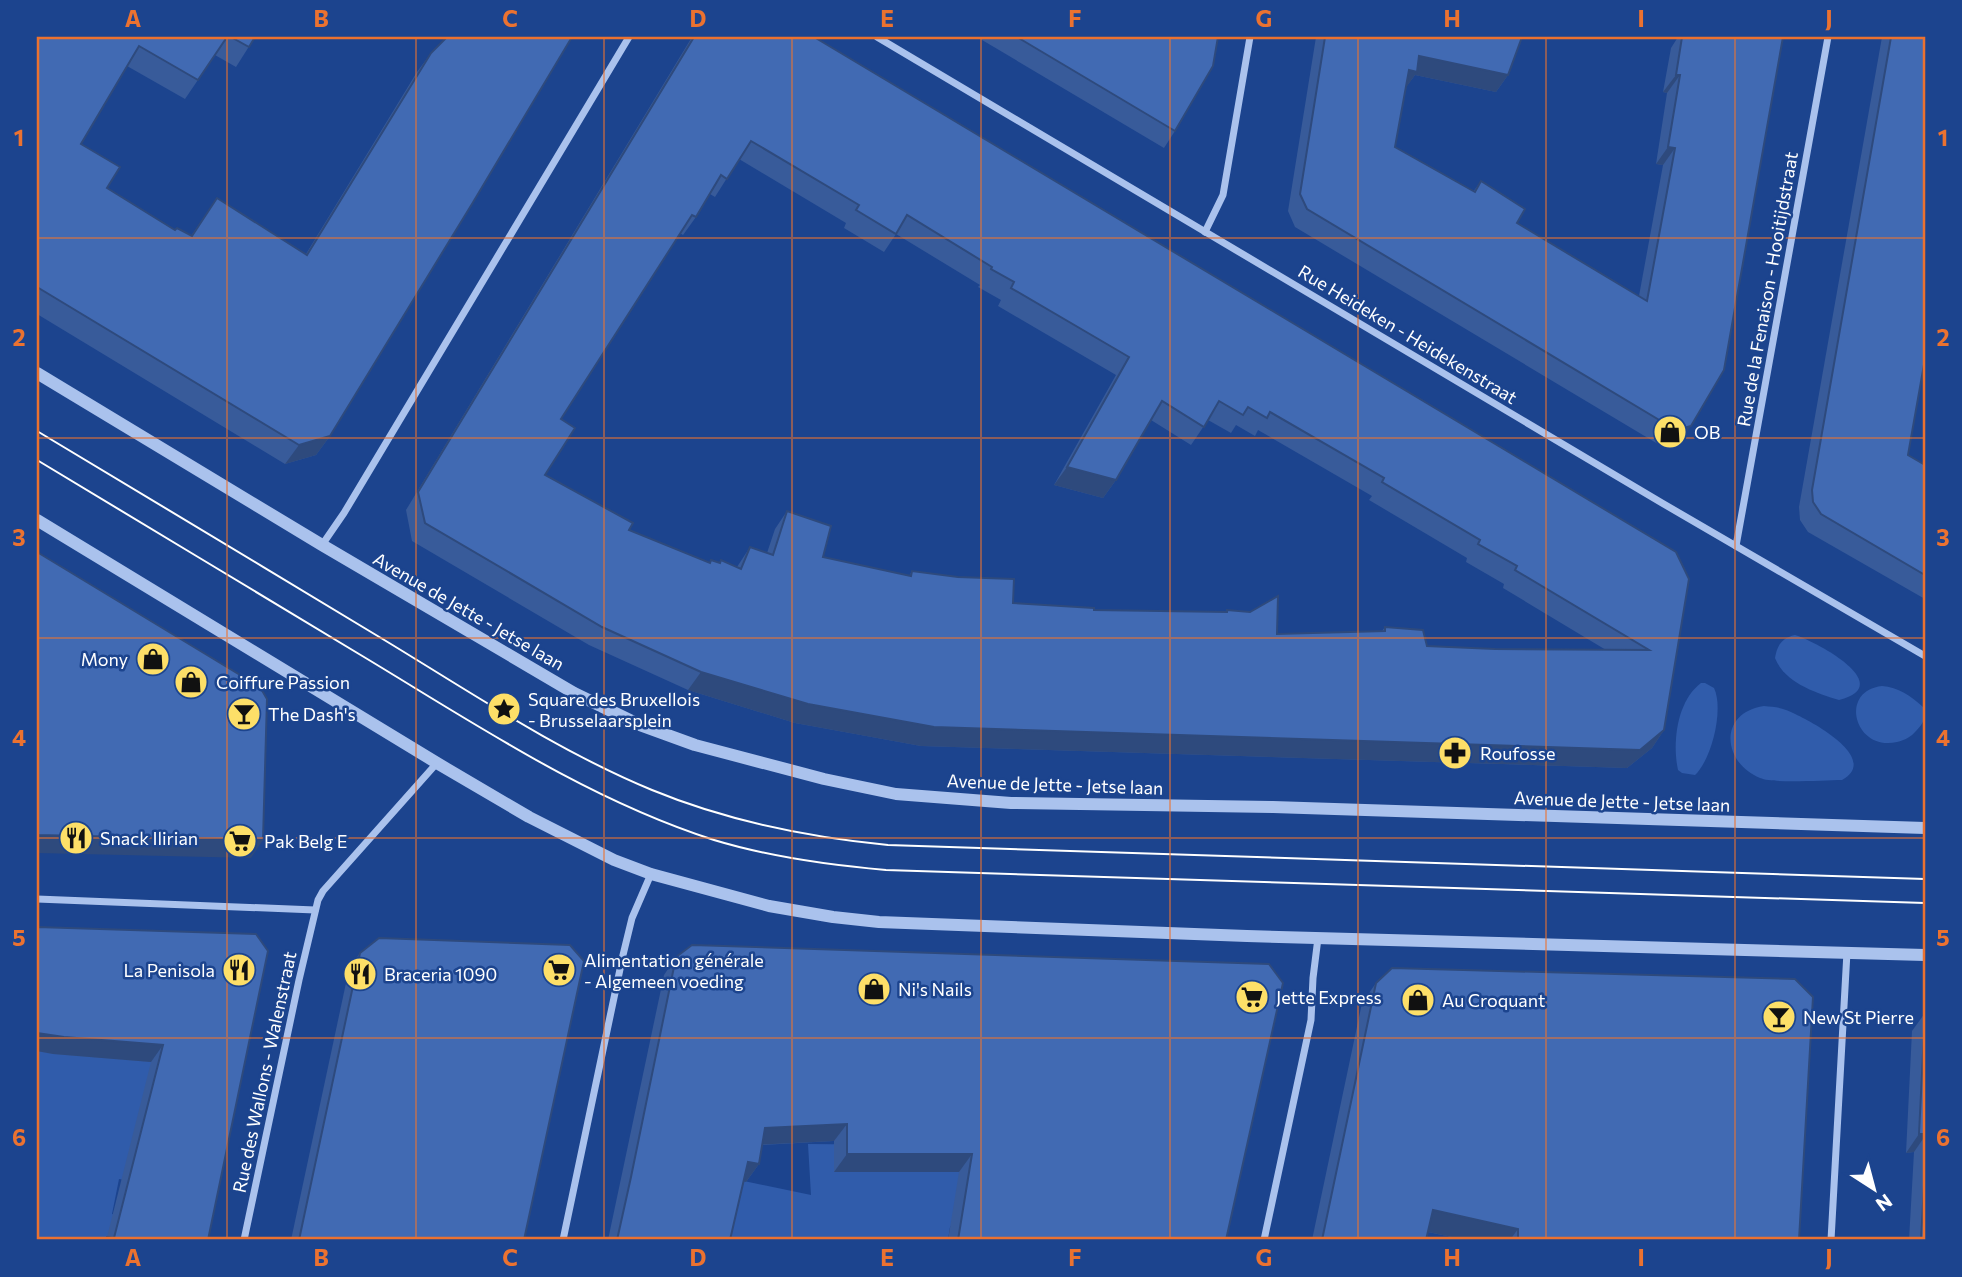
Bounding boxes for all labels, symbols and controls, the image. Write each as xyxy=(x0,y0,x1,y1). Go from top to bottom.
text: A xyxy=(125,4,142,32)
text: B xyxy=(313,4,329,32)
text: C xyxy=(502,4,518,32)
text: D xyxy=(690,4,707,32)
text: E xyxy=(880,4,894,32)
text: F xyxy=(1068,4,1082,32)
text: G xyxy=(1256,4,1272,32)
text: H xyxy=(1443,4,1461,32)
text: I xyxy=(1637,4,1645,32)
text: J xyxy=(1825,4,1833,32)
text: 1 xyxy=(14,123,24,151)
text: 1 xyxy=(1938,123,1948,151)
street label: Rue de la Fenaison - Hooitijdstraat xyxy=(1732,150,1802,428)
street label: Rue Heideken - Heidekenstraat xyxy=(1295,260,1521,408)
text: 2 xyxy=(12,323,26,351)
text: 2 xyxy=(1936,323,1950,351)
shop icon: OB xyxy=(1651,413,1689,451)
place label: OB xyxy=(1694,421,1720,443)
text: 3 xyxy=(12,523,26,551)
text: 3 xyxy=(1936,523,1950,551)
street label: Avenue de Jette - Jetse laan xyxy=(370,547,568,675)
shop icon: Mony xyxy=(134,640,172,678)
place label: Mony xyxy=(81,648,128,670)
shop icon: Coiffure Passion xyxy=(172,663,210,701)
place label: Coiffure Passion xyxy=(216,671,350,693)
place label: Square des Bruxellois - Brusselaarsplein xyxy=(528,688,700,731)
place icon: Square des Bruxellois - Brusselaarsplein xyxy=(485,690,523,728)
bar icon: The Dash's xyxy=(225,695,263,733)
place label: The Dash's xyxy=(268,703,356,725)
text: 4 xyxy=(12,723,26,751)
text: 4 xyxy=(1936,723,1950,751)
pharmacy icon: Roufosse xyxy=(1436,734,1474,772)
place label: Roufosse xyxy=(1480,742,1555,764)
street label: Avenue de Jette - Jetse laan xyxy=(946,769,1164,799)
street label: Avenue de Jette - Jetse laan xyxy=(1513,786,1731,816)
restaurant icon: Snack Ilirian xyxy=(57,819,95,857)
supermarket icon: Pak Belg E xyxy=(221,822,259,860)
place label: Snack Ilirian xyxy=(100,827,198,849)
place label: Pak Belg E xyxy=(264,830,348,852)
text: 5 xyxy=(12,923,26,951)
text: 5 xyxy=(1936,923,1950,951)
street label: Rue des Wallons - Walenstraat xyxy=(228,949,300,1195)
place label: Alimentation générale - Algemeen voeding xyxy=(584,949,764,992)
restaurant icon: La Penisola xyxy=(220,951,258,989)
supermarket icon: Alimentation générale - Algemeen voeding xyxy=(540,951,578,989)
restaurant icon: Braceria 1090 xyxy=(341,955,379,993)
place label: La Penisola xyxy=(123,959,215,981)
place label: Braceria 1090 xyxy=(384,963,497,985)
shop icon: Ni's Nails xyxy=(855,970,893,1008)
place label: Ni's Nails xyxy=(898,978,972,1000)
supermarket icon: Jette Express xyxy=(1233,978,1271,1016)
shop icon: Au Croquant xyxy=(1399,981,1437,1019)
place label: Jette Express xyxy=(1276,986,1382,1008)
place label: Au Croquant xyxy=(1442,989,1545,1011)
bar icon: New St Pierre xyxy=(1760,998,1798,1036)
place label: New St Pierre xyxy=(1803,1006,1914,1028)
text: 6 xyxy=(12,1123,26,1151)
text: 6 xyxy=(1936,1123,1950,1151)
north arrow xyxy=(1840,1154,1910,1224)
text: N xyxy=(1872,1190,1897,1217)
text: A xyxy=(125,1243,142,1271)
text: B xyxy=(313,1243,329,1271)
text: C xyxy=(502,1243,518,1271)
text: D xyxy=(690,1243,707,1271)
text: E xyxy=(880,1243,894,1271)
text: F xyxy=(1068,1243,1082,1271)
text: G xyxy=(1256,1243,1272,1271)
text: H xyxy=(1443,1243,1461,1271)
text: I xyxy=(1637,1243,1645,1271)
text: J xyxy=(1825,1243,1833,1271)

